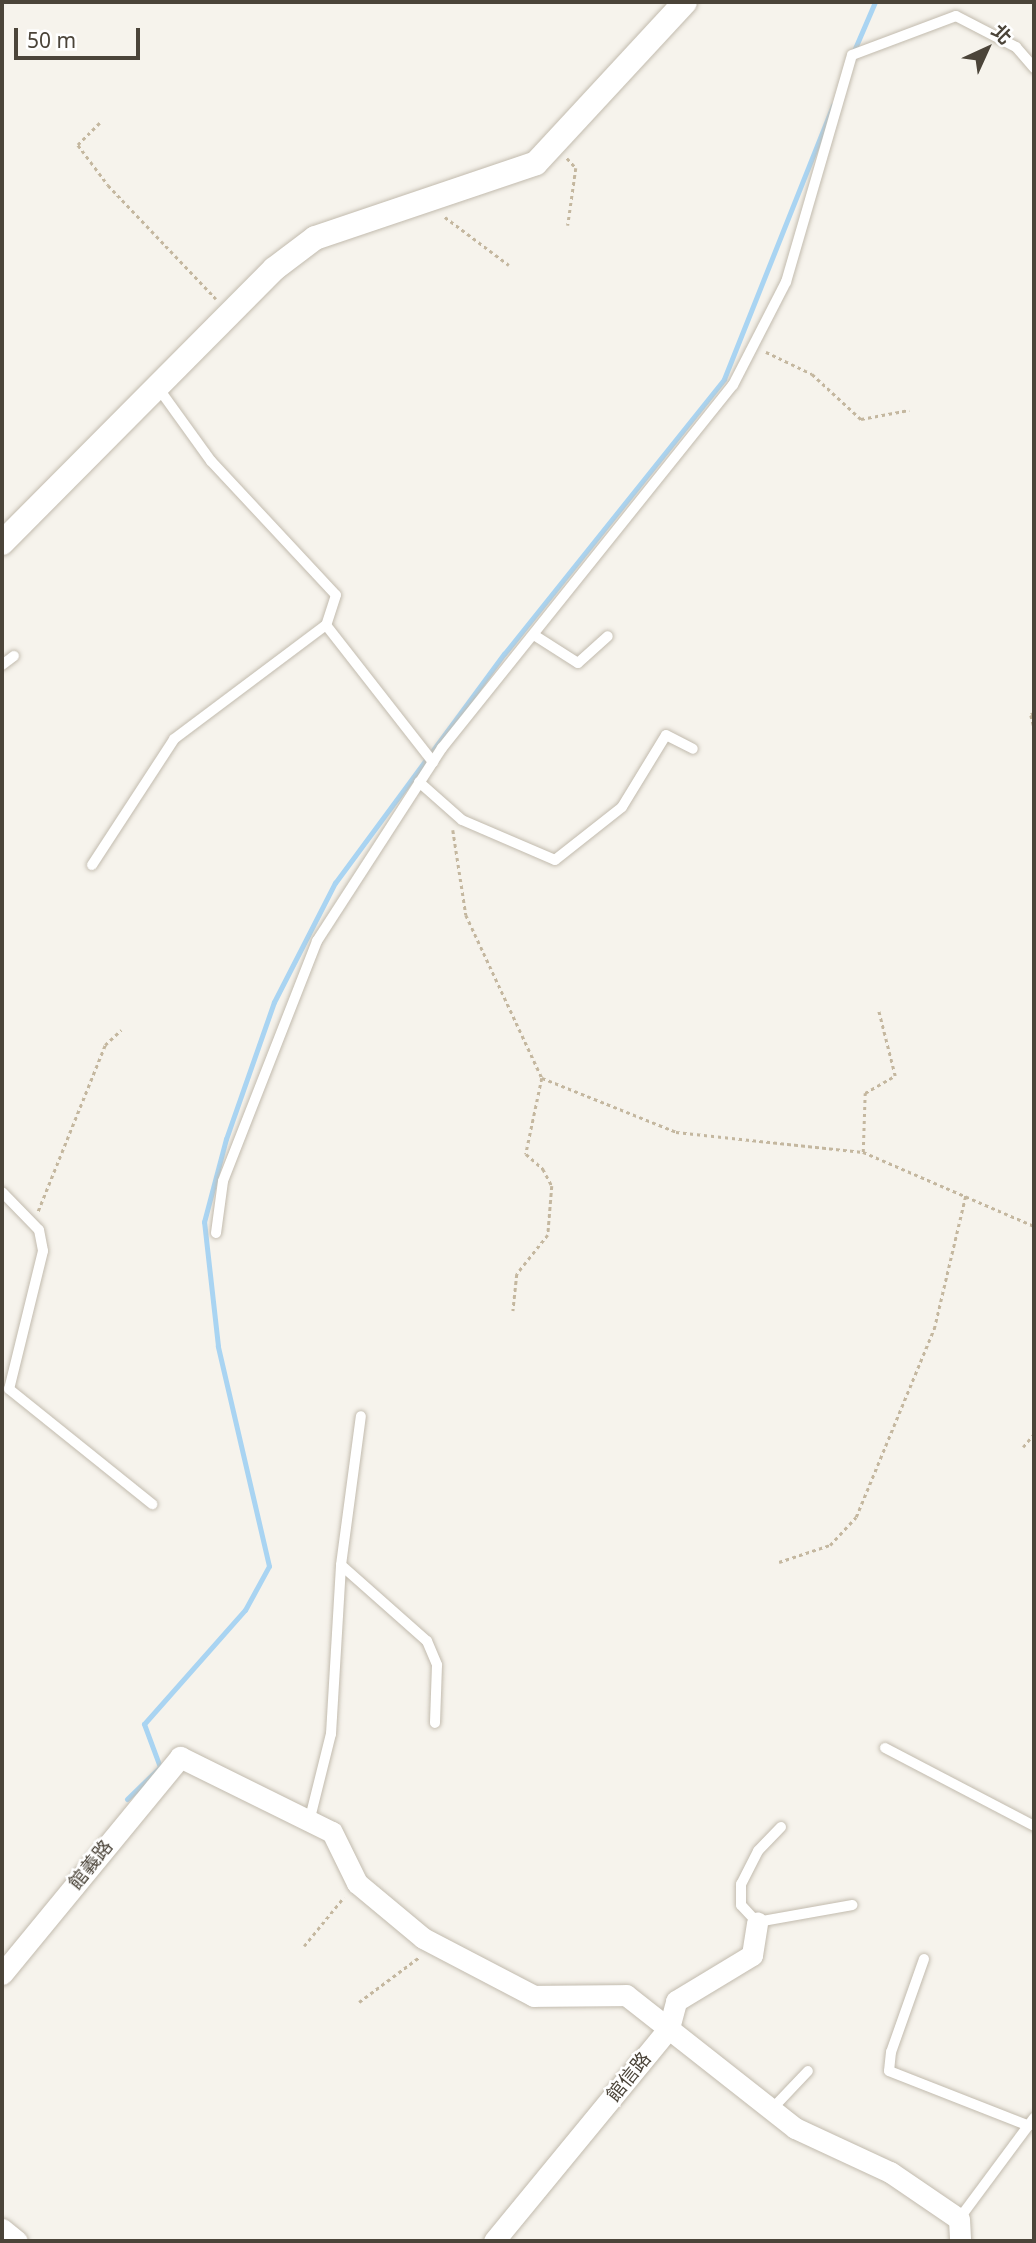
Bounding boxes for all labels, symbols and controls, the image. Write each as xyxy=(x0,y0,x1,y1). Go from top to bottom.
scale bar xyxy=(18,14,144,58)
north arrow xyxy=(952,14,1022,84)
text: 北 xyxy=(986,18,1018,50)
text: 50 m xyxy=(27,26,76,54)
street label: 館義路 xyxy=(64,1836,118,1894)
street label: 館信路 xyxy=(602,2048,656,2106)

